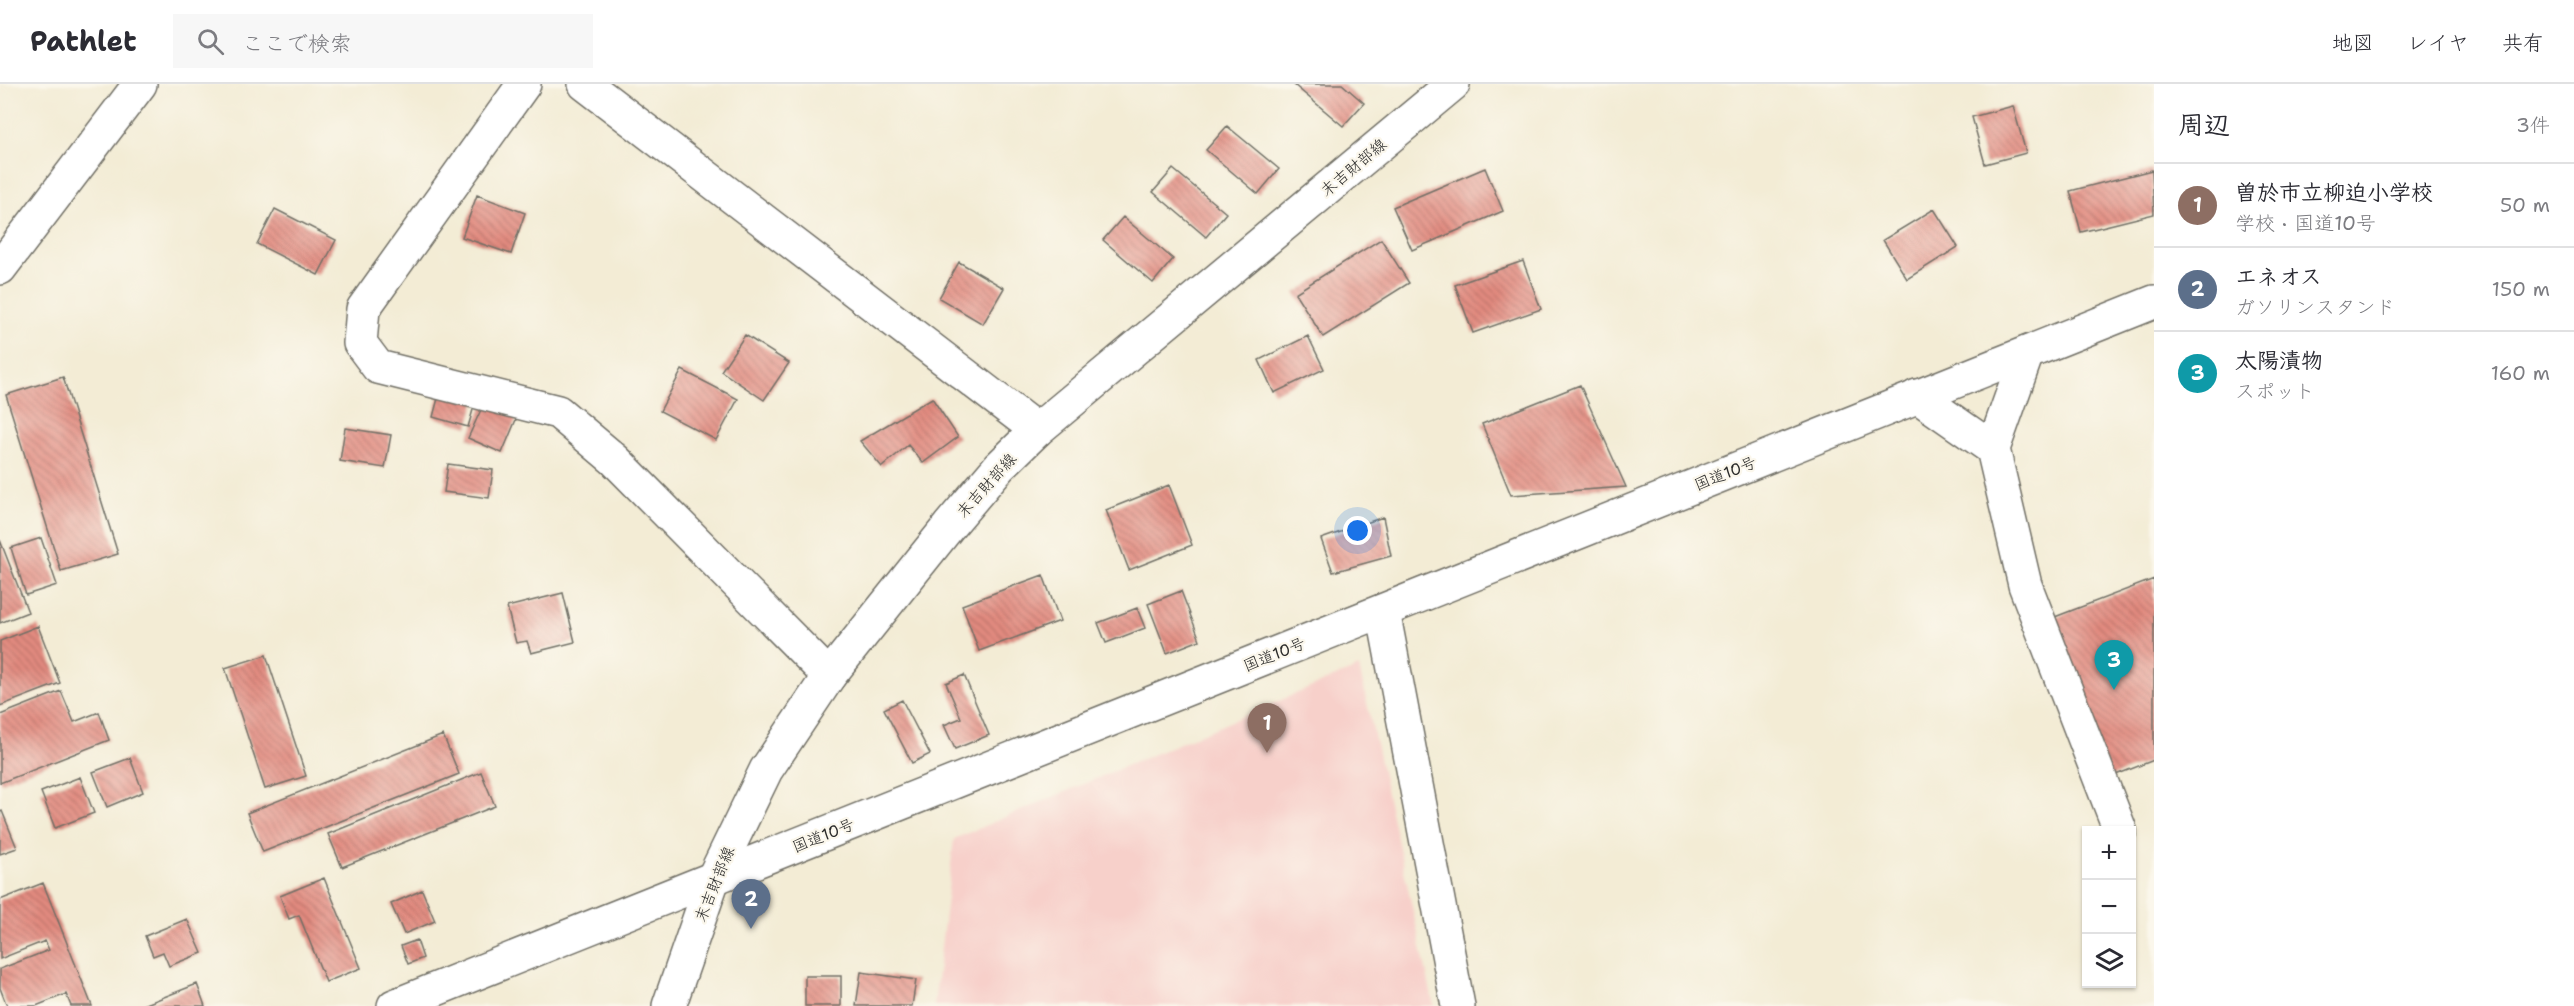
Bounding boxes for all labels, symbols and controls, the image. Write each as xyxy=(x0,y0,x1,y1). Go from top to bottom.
search box xyxy=(173,14,593,68)
text: Pathlet xyxy=(30,22,137,60)
icon: search xyxy=(194,25,227,58)
text: ここで検索 xyxy=(242,29,352,58)
text: 地図 xyxy=(2332,29,2374,57)
text: レイヤ xyxy=(2407,29,2469,57)
text: 共有 xyxy=(2502,29,2544,57)
text: 周辺 xyxy=(2178,107,2230,142)
text: 3件 xyxy=(2516,112,2550,138)
street label: 末吉財部線 xyxy=(1316,134,1391,201)
text: 曽於市立柳迫小学校 xyxy=(2235,178,2433,207)
text: 1 xyxy=(2193,192,2202,218)
text: 50 m xyxy=(2500,192,2550,218)
text: 学校 · 国道10号 xyxy=(2235,210,2376,236)
text: エネオス xyxy=(2235,262,2322,291)
text: 2 xyxy=(2191,276,2205,302)
text: 150 m xyxy=(2492,276,2550,302)
text: ガソリンスタンド xyxy=(2235,294,2395,320)
text: 太陽漬物 xyxy=(2235,346,2323,375)
text: 3 xyxy=(2191,360,2205,386)
text: 160 m xyxy=(2491,360,2550,386)
text: スポット xyxy=(2235,378,2315,404)
street label: 末吉財部線 xyxy=(952,449,1021,522)
street label: 国道10号 xyxy=(1691,451,1759,495)
your location xyxy=(1343,516,1372,545)
street label: 国道10号 xyxy=(1240,632,1308,676)
pin: 3 xyxy=(2094,640,2134,690)
pin: 1 xyxy=(1248,704,1286,753)
street label: 国道10号 xyxy=(789,813,857,857)
map controls xyxy=(2082,826,2136,988)
button: + xyxy=(2082,826,2136,880)
street label: 末吉財部線 xyxy=(690,843,739,925)
pin: 2 xyxy=(732,880,771,929)
button: − xyxy=(2082,880,2136,934)
button: layers xyxy=(2082,934,2136,988)

